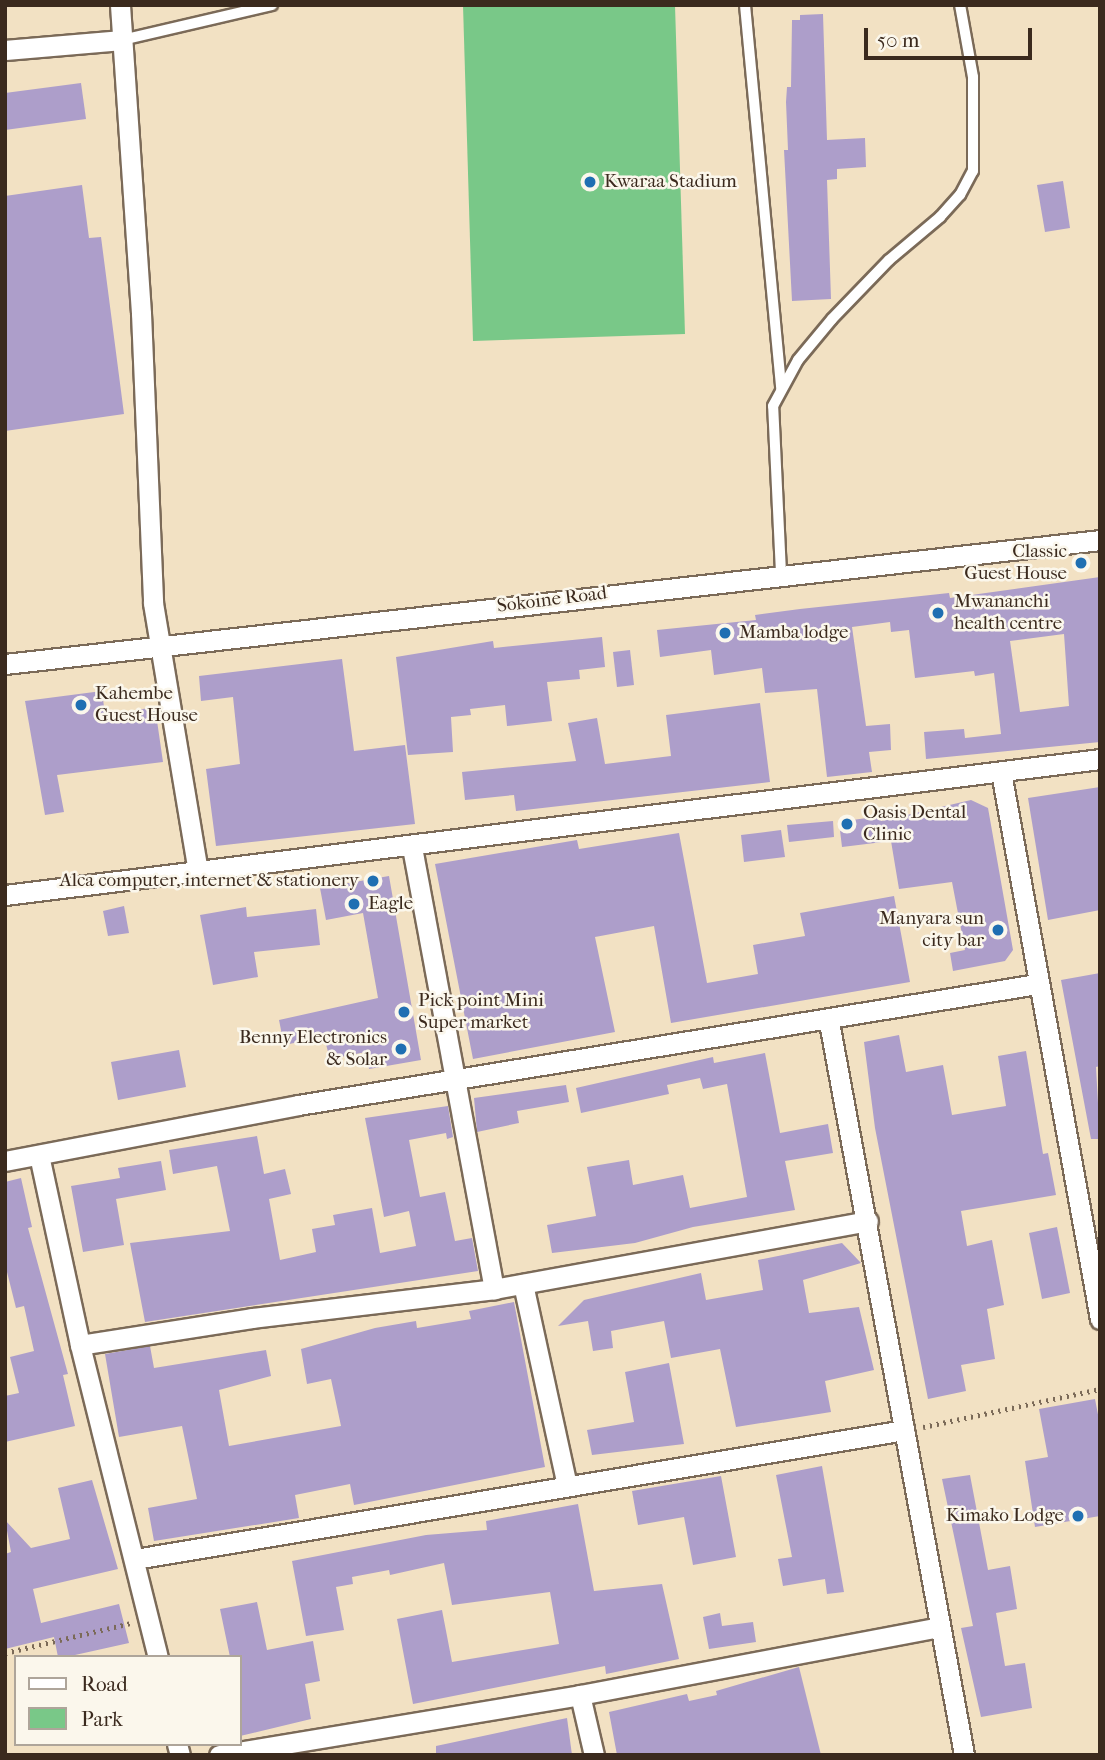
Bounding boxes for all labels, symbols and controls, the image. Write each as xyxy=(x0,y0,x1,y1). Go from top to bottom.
scale bar xyxy=(867,14,1035,58)
text: 50 m xyxy=(877,28,920,52)
place label: Kwaraa Stadium xyxy=(604,171,737,193)
marker: Kwaraa Stadium xyxy=(582,174,598,190)
place label: Classic Guest House xyxy=(964,541,1067,585)
marker: Classic Guest House xyxy=(1073,555,1089,571)
street label: Sokoine Road xyxy=(496,582,608,618)
place label: Mwananchi health centre xyxy=(954,591,1062,635)
marker: Mwananchi health centre xyxy=(928,603,948,623)
place label: Mamba lodge xyxy=(739,622,848,644)
marker: Mamba lodge xyxy=(717,625,733,641)
place label: Kahembe Guest House xyxy=(95,683,198,727)
marker: Kahembe Guest House xyxy=(73,697,89,713)
place label: Oasis Dental Clinic xyxy=(863,802,966,846)
marker: Oasis Dental Clinic xyxy=(837,814,857,834)
place label: Alca computer, internet & stationery xyxy=(59,870,359,892)
marker: Alca computer, internet & stationery xyxy=(365,873,381,889)
place label: Eagle xyxy=(368,893,413,915)
marker: Eagle xyxy=(346,896,362,912)
place label: Manyara sun city bar xyxy=(879,908,984,952)
marker: Manyara sun city bar xyxy=(990,922,1006,938)
place label: Pick point Mini Super market xyxy=(418,990,544,1034)
marker: Pick point Mini Super market xyxy=(396,1004,412,1020)
place label: Benny Electronics & Solar xyxy=(239,1027,387,1071)
marker: Benny Electronics & Solar xyxy=(393,1041,409,1057)
place label: Kimako Lodge xyxy=(946,1505,1064,1527)
marker: Kimako Lodge xyxy=(1070,1508,1086,1524)
legend xyxy=(14,1655,242,1746)
text: Road xyxy=(81,1672,128,1696)
text: Park xyxy=(81,1707,123,1731)

